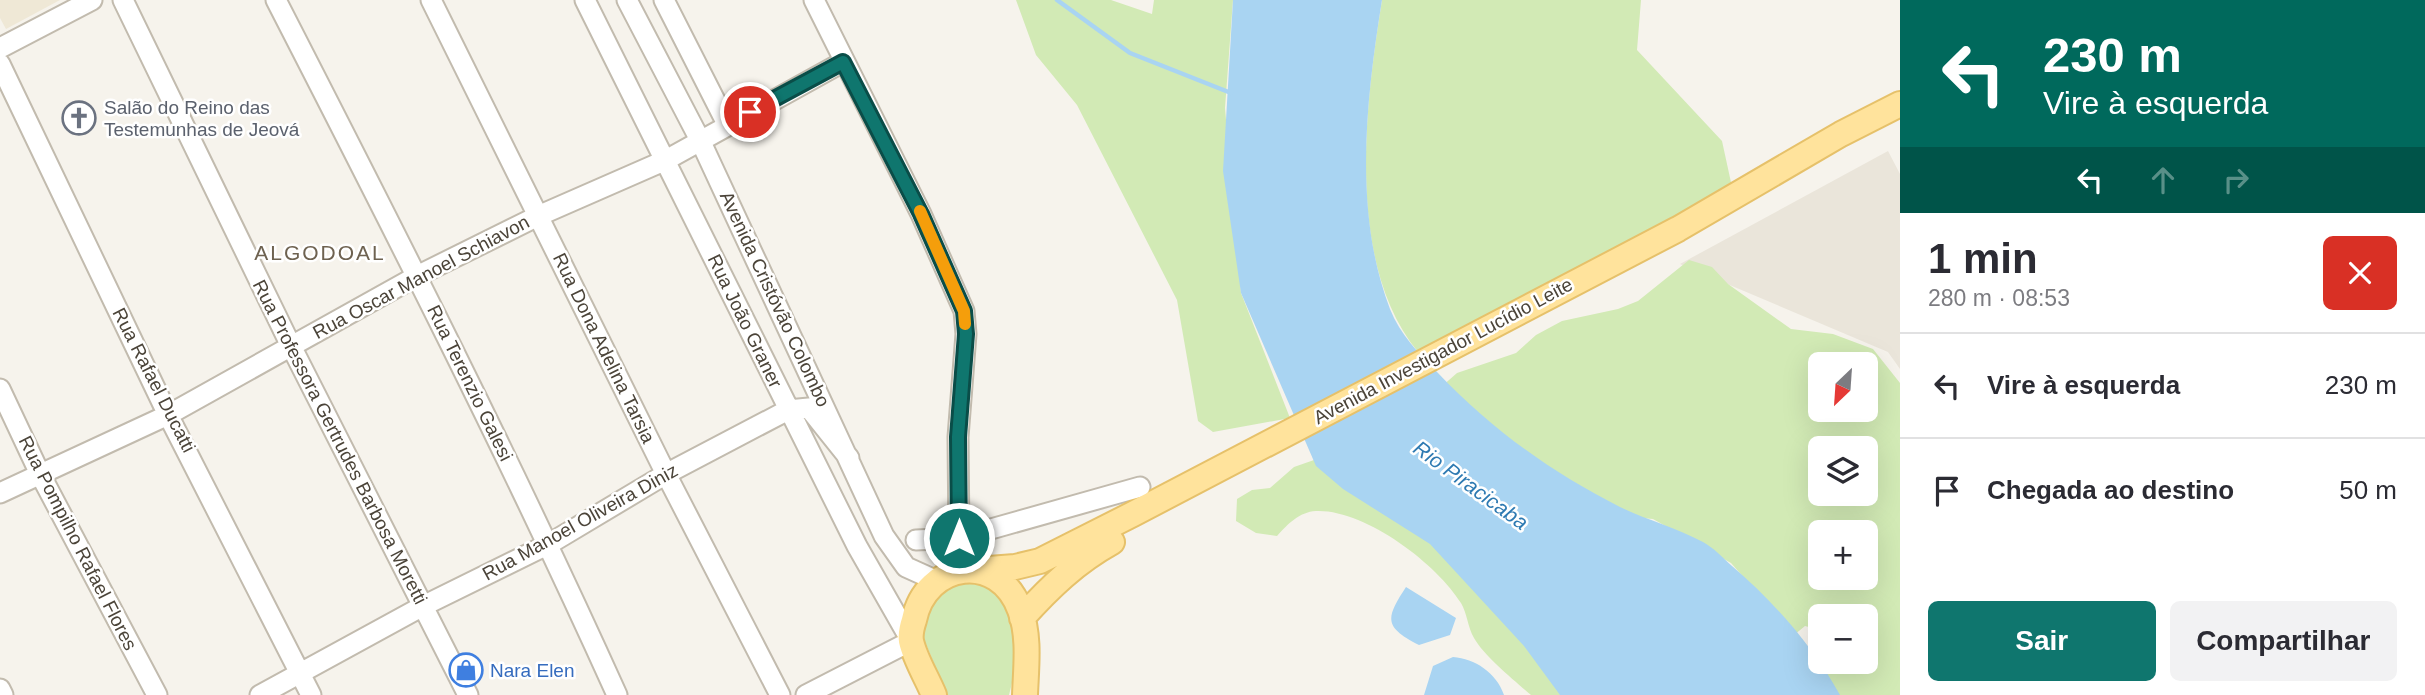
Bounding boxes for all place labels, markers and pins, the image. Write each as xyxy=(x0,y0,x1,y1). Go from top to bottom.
pin xyxy=(720,82,780,142)
place label: Salão do Reino das Testemunhas de Jeová xyxy=(104,97,300,140)
church icon: Salão do Reino das Testemunhas de Jeová xyxy=(60,99,98,137)
shop icon: Nara Elen xyxy=(447,651,485,689)
place label: Nara Elen xyxy=(490,660,575,681)

